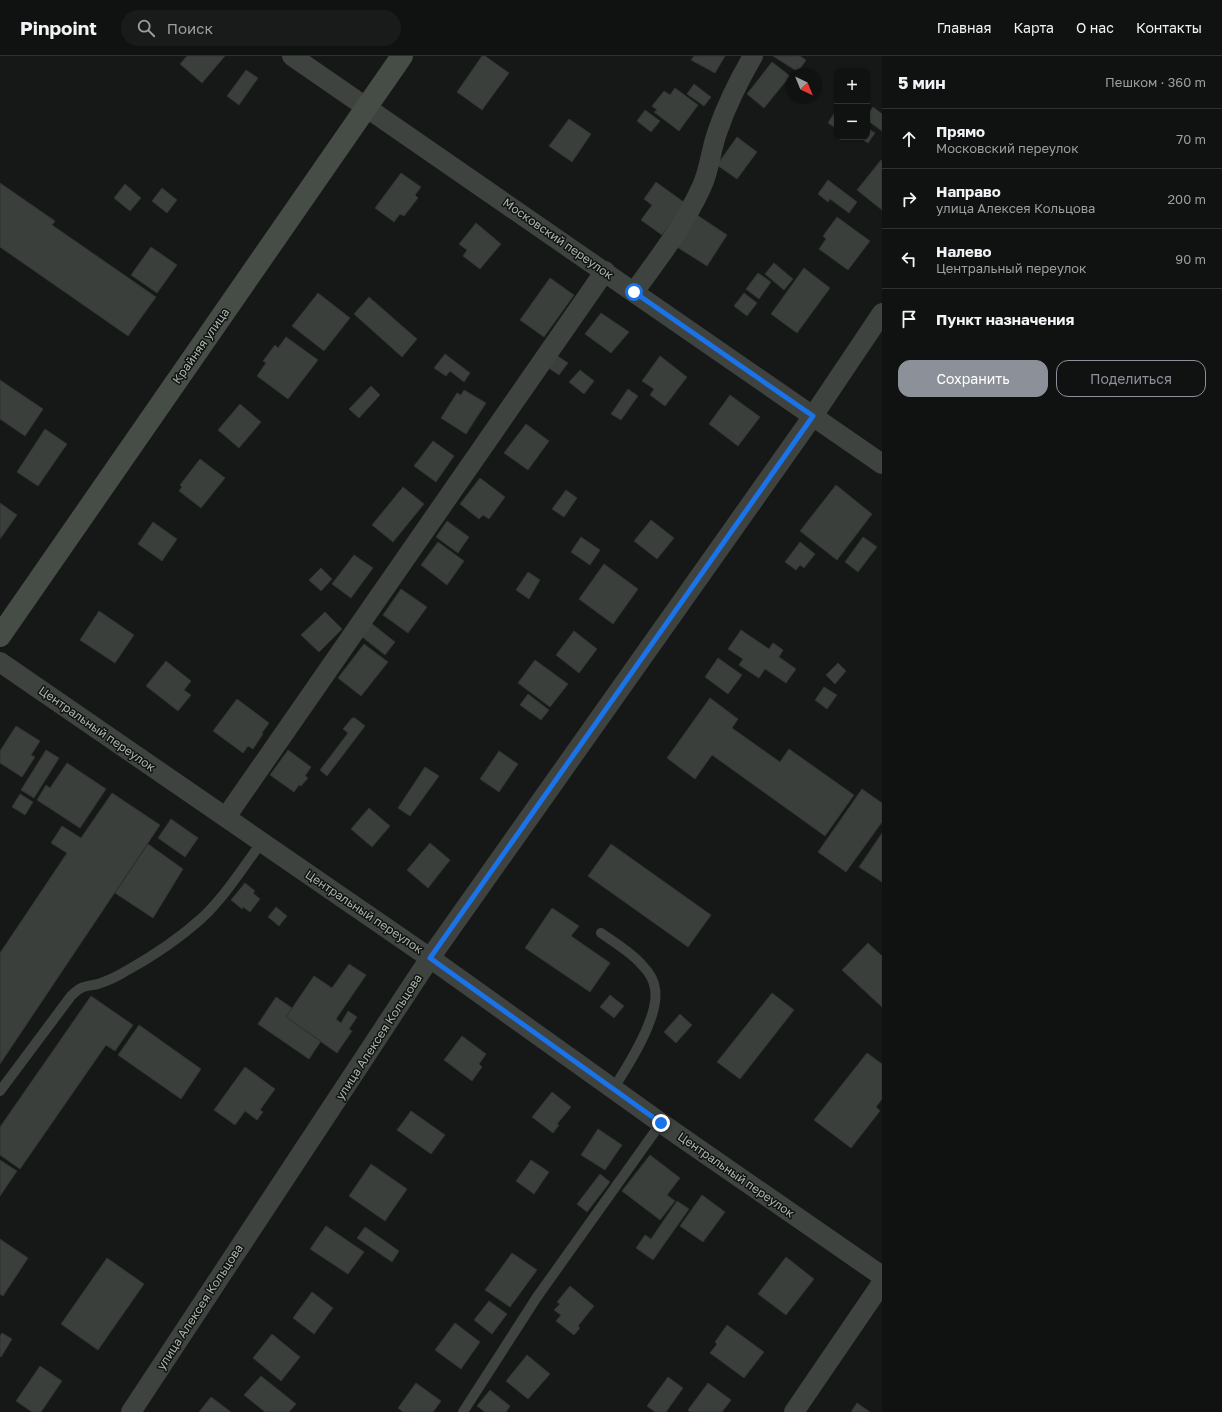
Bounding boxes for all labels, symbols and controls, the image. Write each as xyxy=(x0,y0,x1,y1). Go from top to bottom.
search box xyxy=(121,10,401,46)
text: Pinpoint xyxy=(20,16,97,39)
icon: search xyxy=(135,17,157,39)
text: Поиск xyxy=(167,19,213,37)
text: Главная xyxy=(937,19,991,36)
text: Карта xyxy=(1013,19,1054,36)
text: О нас xyxy=(1076,19,1114,36)
text: Контакты xyxy=(1136,19,1202,36)
north arrow xyxy=(786,68,822,104)
map controls xyxy=(834,68,870,140)
button: + xyxy=(834,68,870,104)
text: 5 мин xyxy=(898,72,946,93)
text: Пешком · 360 m xyxy=(1105,74,1206,90)
button: − xyxy=(834,104,870,140)
text: Прямо xyxy=(936,122,985,140)
icon: ahead xyxy=(898,128,920,150)
text: 70 m xyxy=(1176,131,1206,147)
text: Московский переулок xyxy=(936,140,1079,156)
text: Направо xyxy=(936,182,1001,200)
icon: right xyxy=(898,188,920,210)
text: 200 m xyxy=(1168,191,1206,207)
street label: Московский переулок xyxy=(500,195,617,283)
text: улица Алексея Кольцова xyxy=(936,200,1095,216)
text: Налево xyxy=(936,242,992,260)
icon: left xyxy=(898,248,920,270)
text: 90 m xyxy=(1175,251,1206,267)
text: Центральный переулок xyxy=(936,260,1087,276)
route start xyxy=(625,283,643,301)
street label: Крайняя улица xyxy=(169,305,232,386)
icon: arrive xyxy=(898,308,920,330)
text: Пункт назначения xyxy=(936,310,1074,328)
button: Сохранить xyxy=(898,360,1048,397)
button: Поделиться xyxy=(1056,360,1206,397)
street label: Центральный переулок xyxy=(36,683,159,775)
street label: Центральный переулок xyxy=(302,867,426,957)
street label: улица Алексея Кольцова xyxy=(332,971,425,1103)
route end xyxy=(652,1114,670,1132)
street label: Центральный переулок xyxy=(675,1129,798,1221)
street label: улица Алексея Кольцова xyxy=(153,1241,246,1373)

